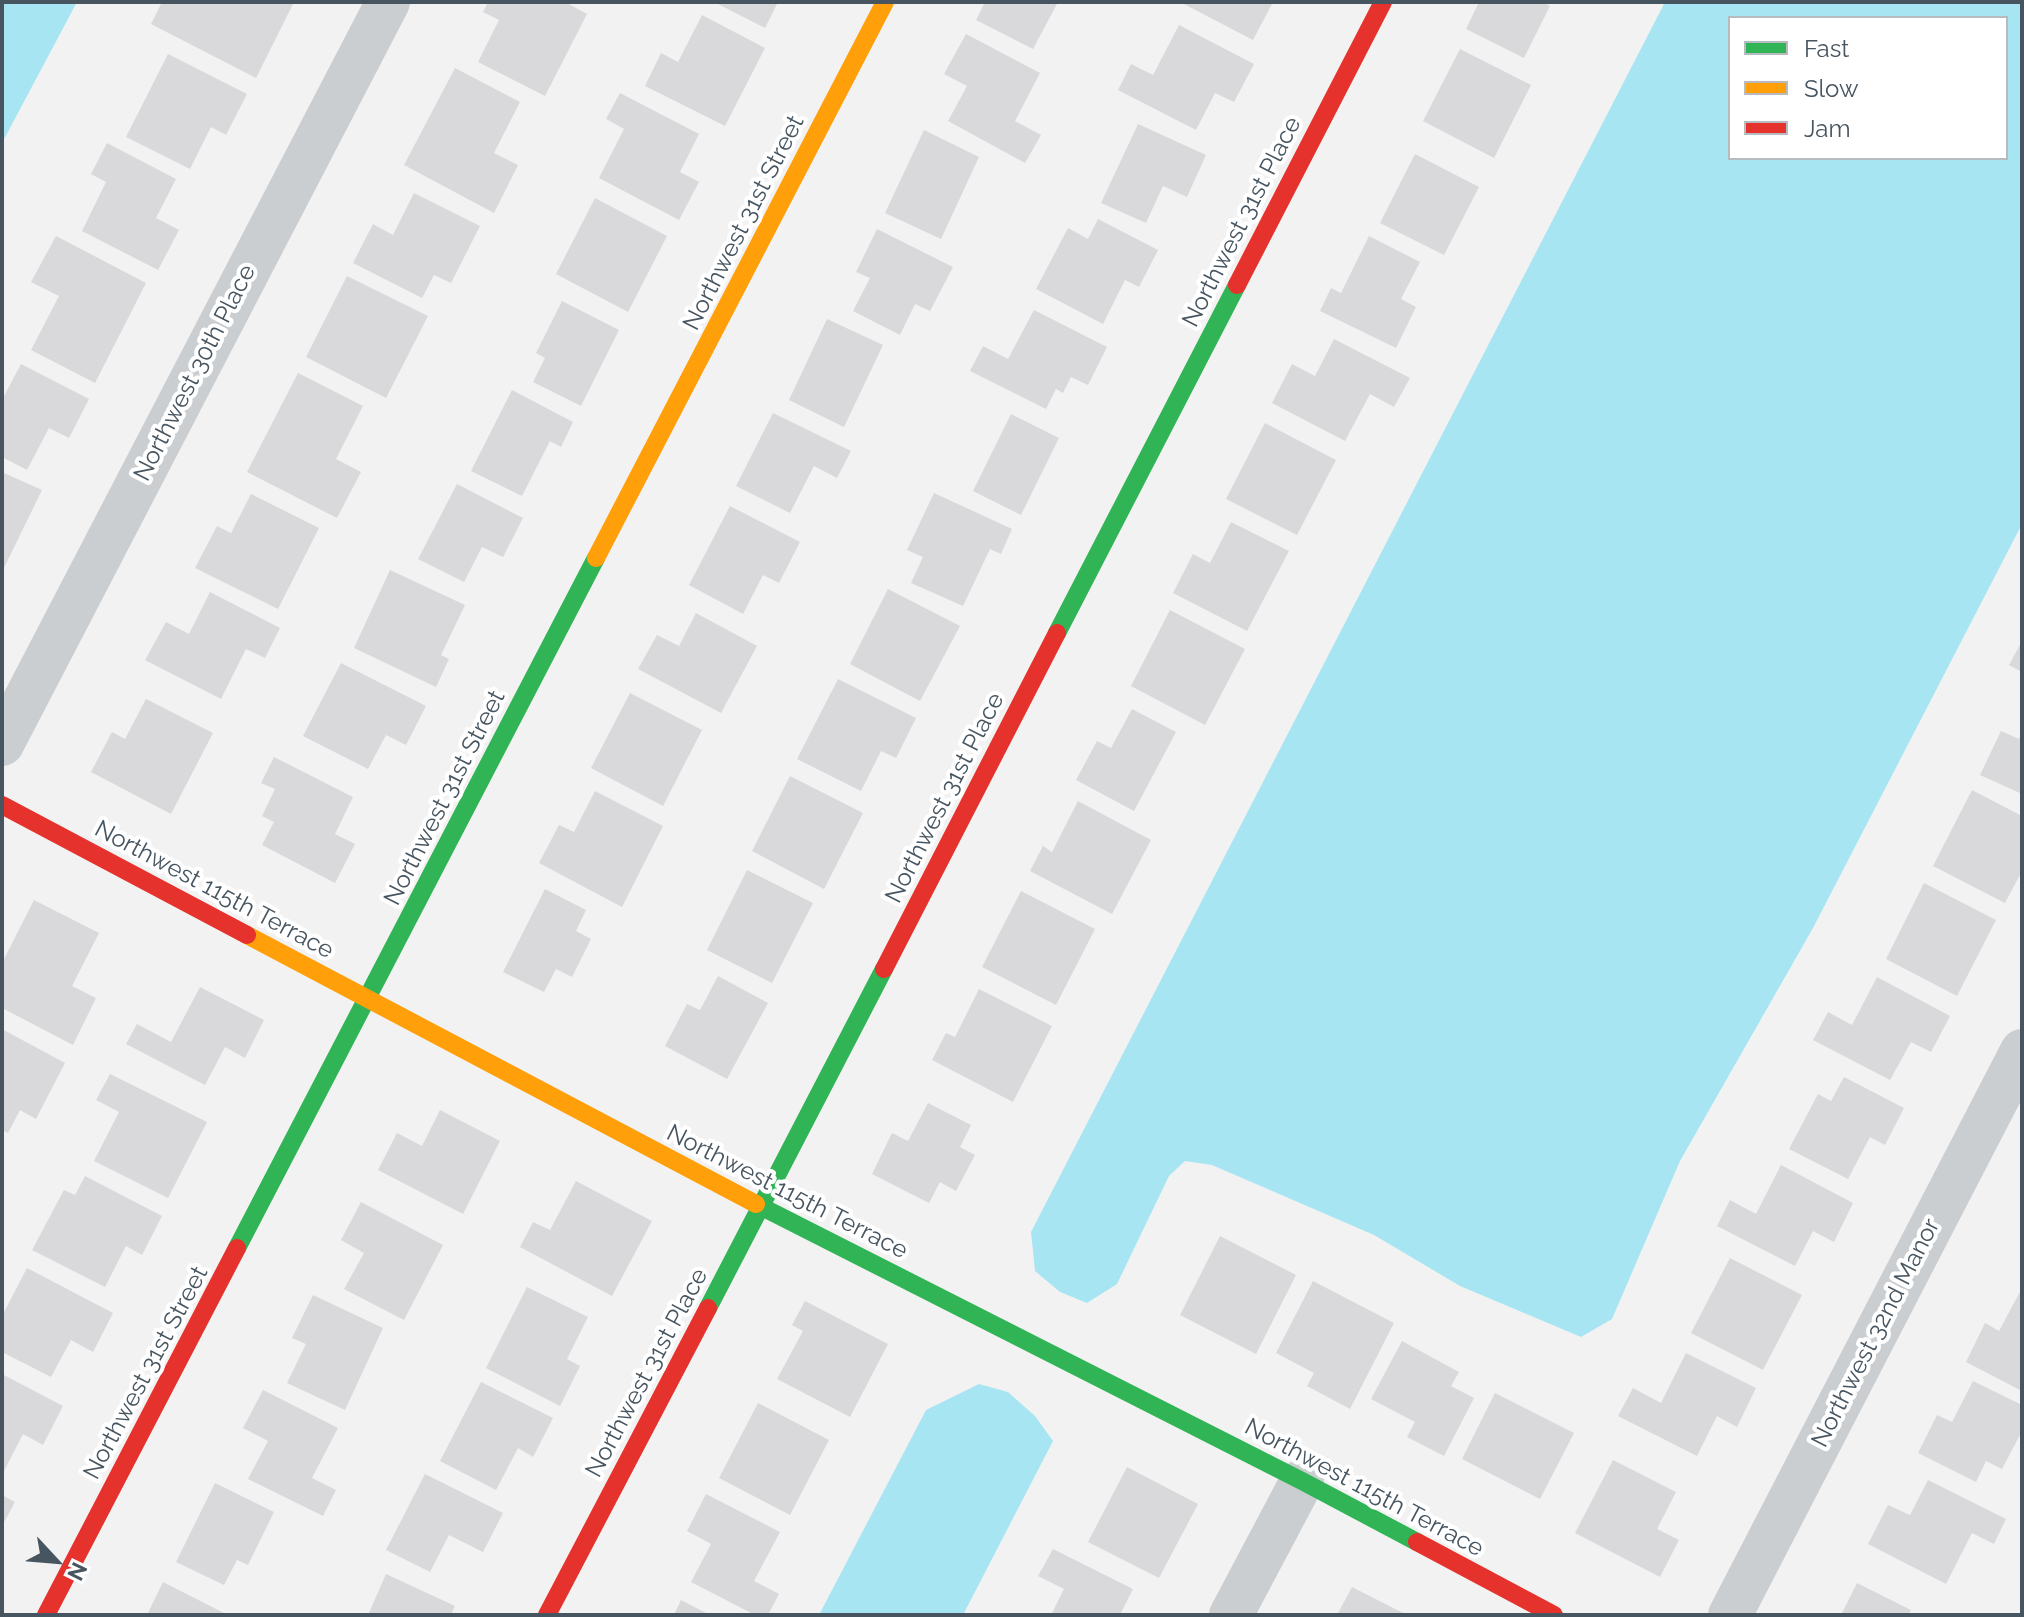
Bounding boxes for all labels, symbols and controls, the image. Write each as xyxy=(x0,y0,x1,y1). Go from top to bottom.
legend xyxy=(1728,16,2008,160)
text: Fast xyxy=(1804,34,1849,63)
text: Slow xyxy=(1804,74,1858,103)
street label: Northwest 31st Street xyxy=(677,111,811,335)
street label: Northwest 31st Place xyxy=(1176,112,1308,332)
text: Jam xyxy=(1804,114,1850,143)
street label: Northwest 30th Place xyxy=(128,260,262,486)
street label: Northwest 31st Street xyxy=(378,686,512,910)
street label: Northwest 31st Place xyxy=(879,688,1011,908)
street label: Northwest 115th Terrace xyxy=(90,815,338,965)
street label: Northwest 115th Terrace xyxy=(662,1119,912,1265)
street label: Northwest 32nd Manor xyxy=(1806,1214,1946,1452)
street label: Northwest 31st Street xyxy=(78,1262,214,1484)
street label: Northwest 31st Place xyxy=(580,1264,714,1482)
street label: Northwest 115th Terrace xyxy=(1240,1413,1488,1563)
north arrow xyxy=(16,1521,96,1601)
text: N xyxy=(62,1558,93,1585)

